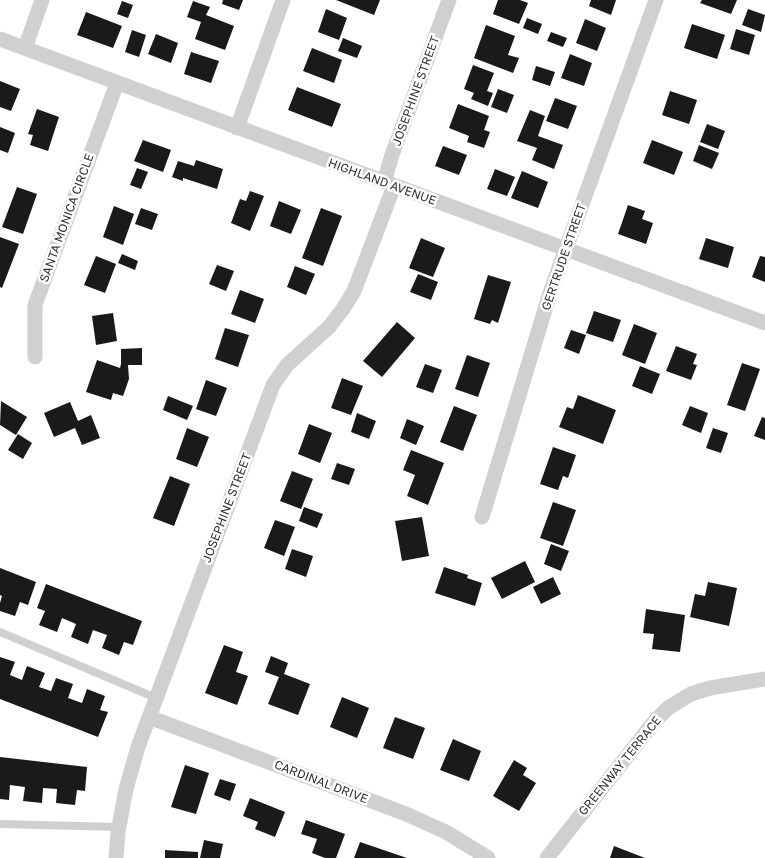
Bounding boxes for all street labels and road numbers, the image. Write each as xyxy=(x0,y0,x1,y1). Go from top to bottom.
street label: JOSEPHINE STREET xyxy=(389,34,443,148)
street label: SANTA MONICA CIRCLE xyxy=(37,152,97,284)
street label: HIGHLAND AVENUE xyxy=(326,156,438,208)
street label: GERTRUDE STREET xyxy=(539,202,589,312)
street label: JOSEPHINE STREET xyxy=(199,451,255,565)
street label: GREENWAY TERRACE xyxy=(576,714,664,818)
street label: CARDINAL DRIVE xyxy=(272,758,370,806)

